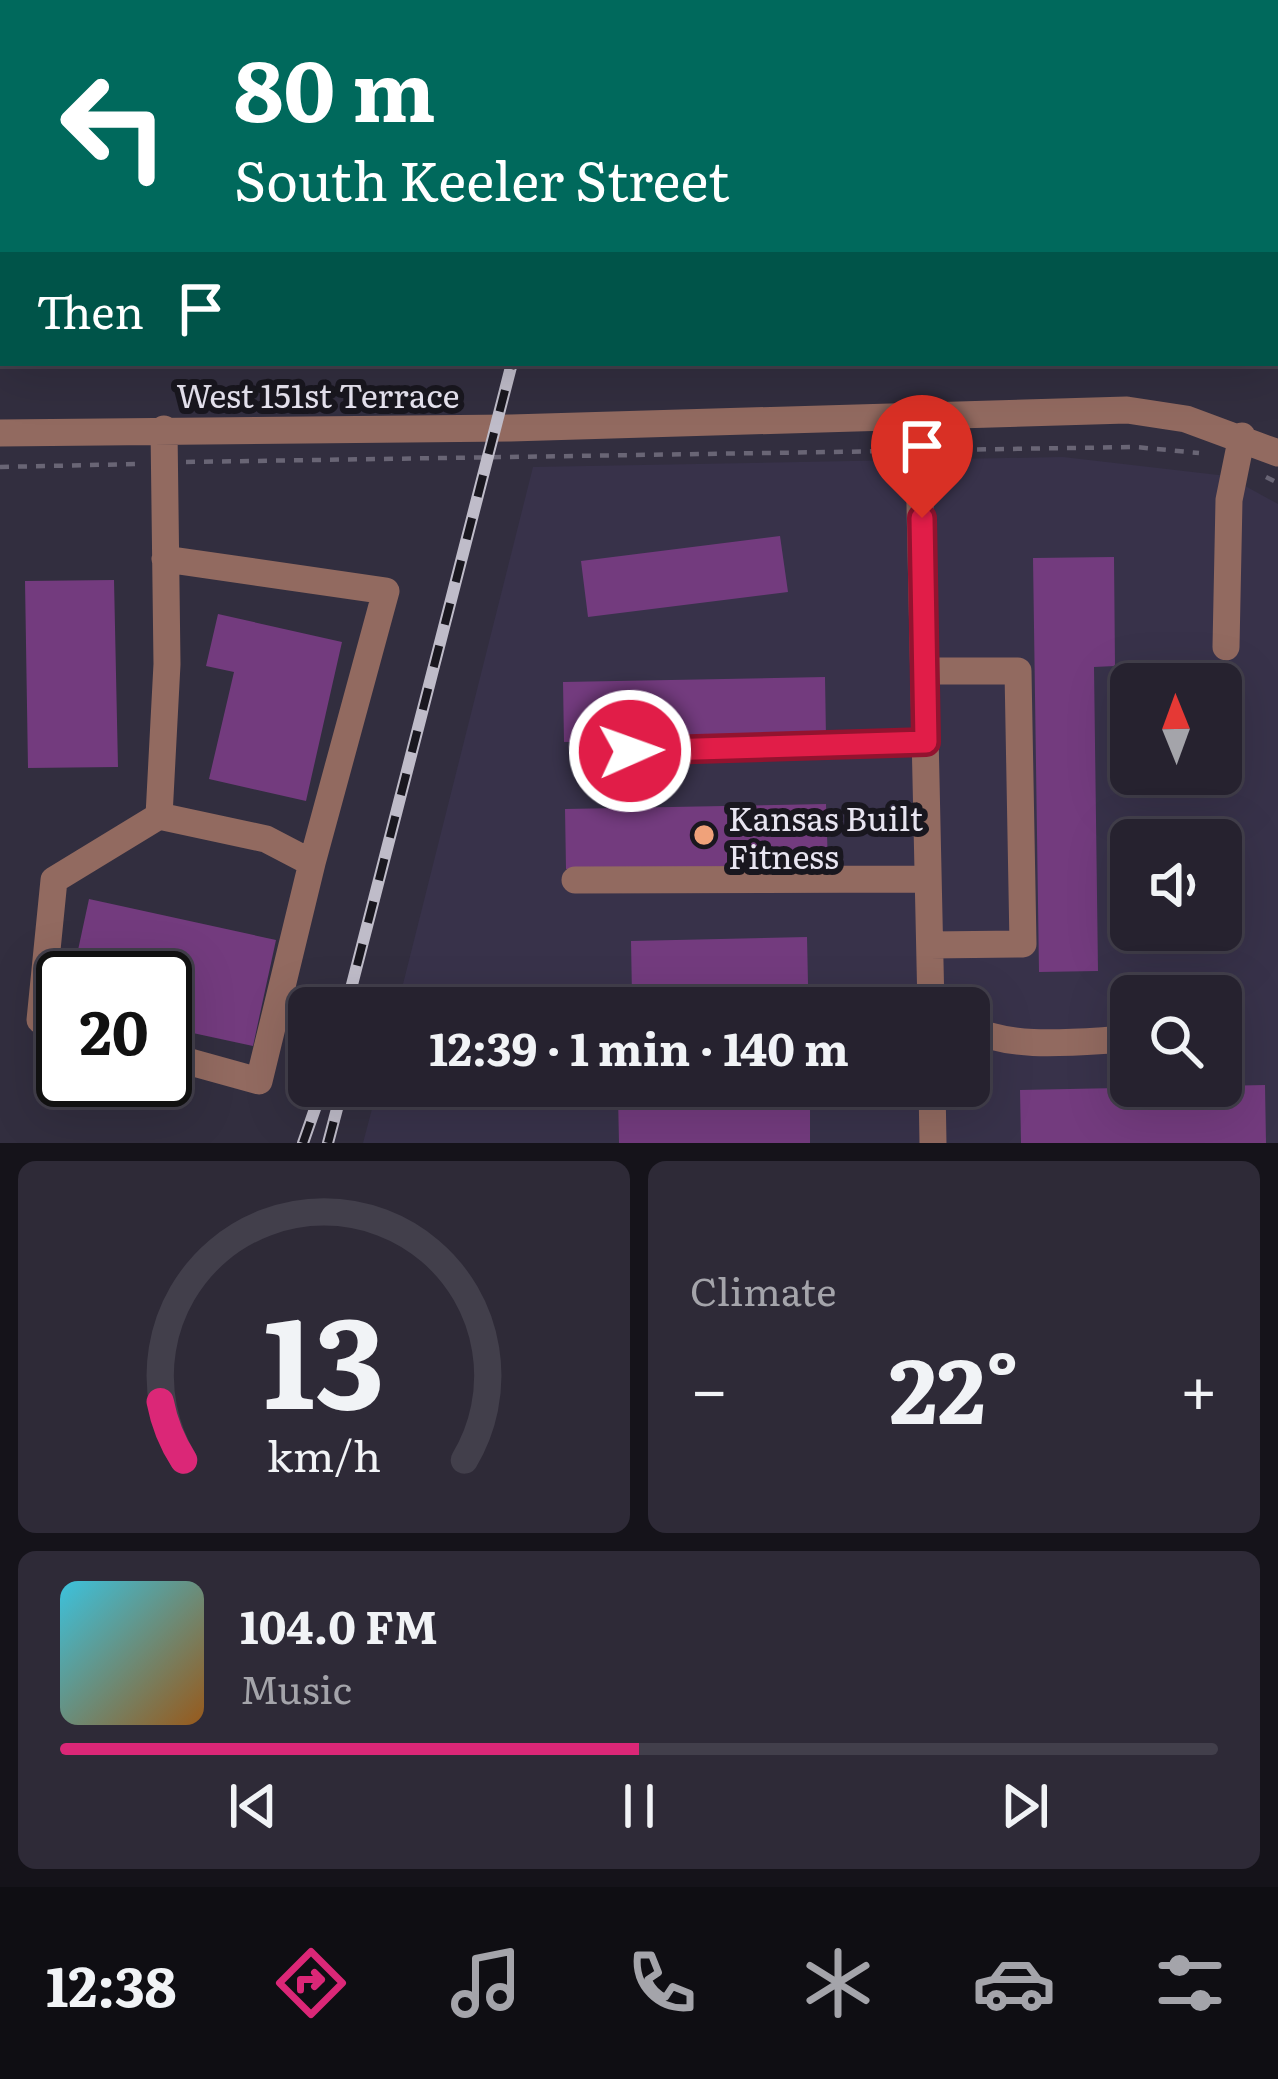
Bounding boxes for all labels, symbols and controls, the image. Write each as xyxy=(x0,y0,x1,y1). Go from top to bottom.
text: 80 m xyxy=(234,23,436,148)
icon: left xyxy=(36,48,192,204)
text: South Keeler Street xyxy=(234,137,729,218)
text: Then xyxy=(36,276,144,343)
icon: arrive xyxy=(168,276,234,342)
street label: West 151st Terrace xyxy=(176,369,460,418)
pin xyxy=(871,395,973,518)
icon: arrive xyxy=(889,413,955,479)
north arrow xyxy=(1110,663,1242,795)
map controls xyxy=(1110,663,1242,1107)
position arrow xyxy=(567,688,693,814)
place label: Kansas Built Fitness xyxy=(728,792,924,879)
button: sound xyxy=(1110,819,1242,951)
marker: Kansas Built Fitness xyxy=(691,822,717,848)
speed limit sign: 20 xyxy=(36,951,192,1107)
button: search xyxy=(1110,975,1242,1107)
text: 12:39 · 1 min · 140 m xyxy=(429,1013,849,1080)
text: Climate xyxy=(690,1260,836,1318)
text: 13 xyxy=(263,1262,385,1447)
text: 22° xyxy=(889,1318,1019,1452)
text: − xyxy=(690,1336,728,1434)
text: + xyxy=(1180,1336,1218,1434)
text: km/h xyxy=(267,1422,381,1485)
text: 104.0 FM xyxy=(240,1591,438,1658)
text: Music xyxy=(240,1658,352,1716)
icon: previous xyxy=(220,1773,286,1839)
icon: pause xyxy=(606,1773,672,1839)
icon: next xyxy=(992,1773,1058,1839)
icon: directions xyxy=(269,1941,353,2025)
icon: music xyxy=(444,1941,528,2025)
icon: phone xyxy=(620,1941,704,2025)
icon: climate xyxy=(796,1941,880,2025)
icon: car xyxy=(972,1941,1056,2025)
icon: filters xyxy=(1148,1941,1232,2025)
text: 12:38 xyxy=(46,1943,177,2024)

